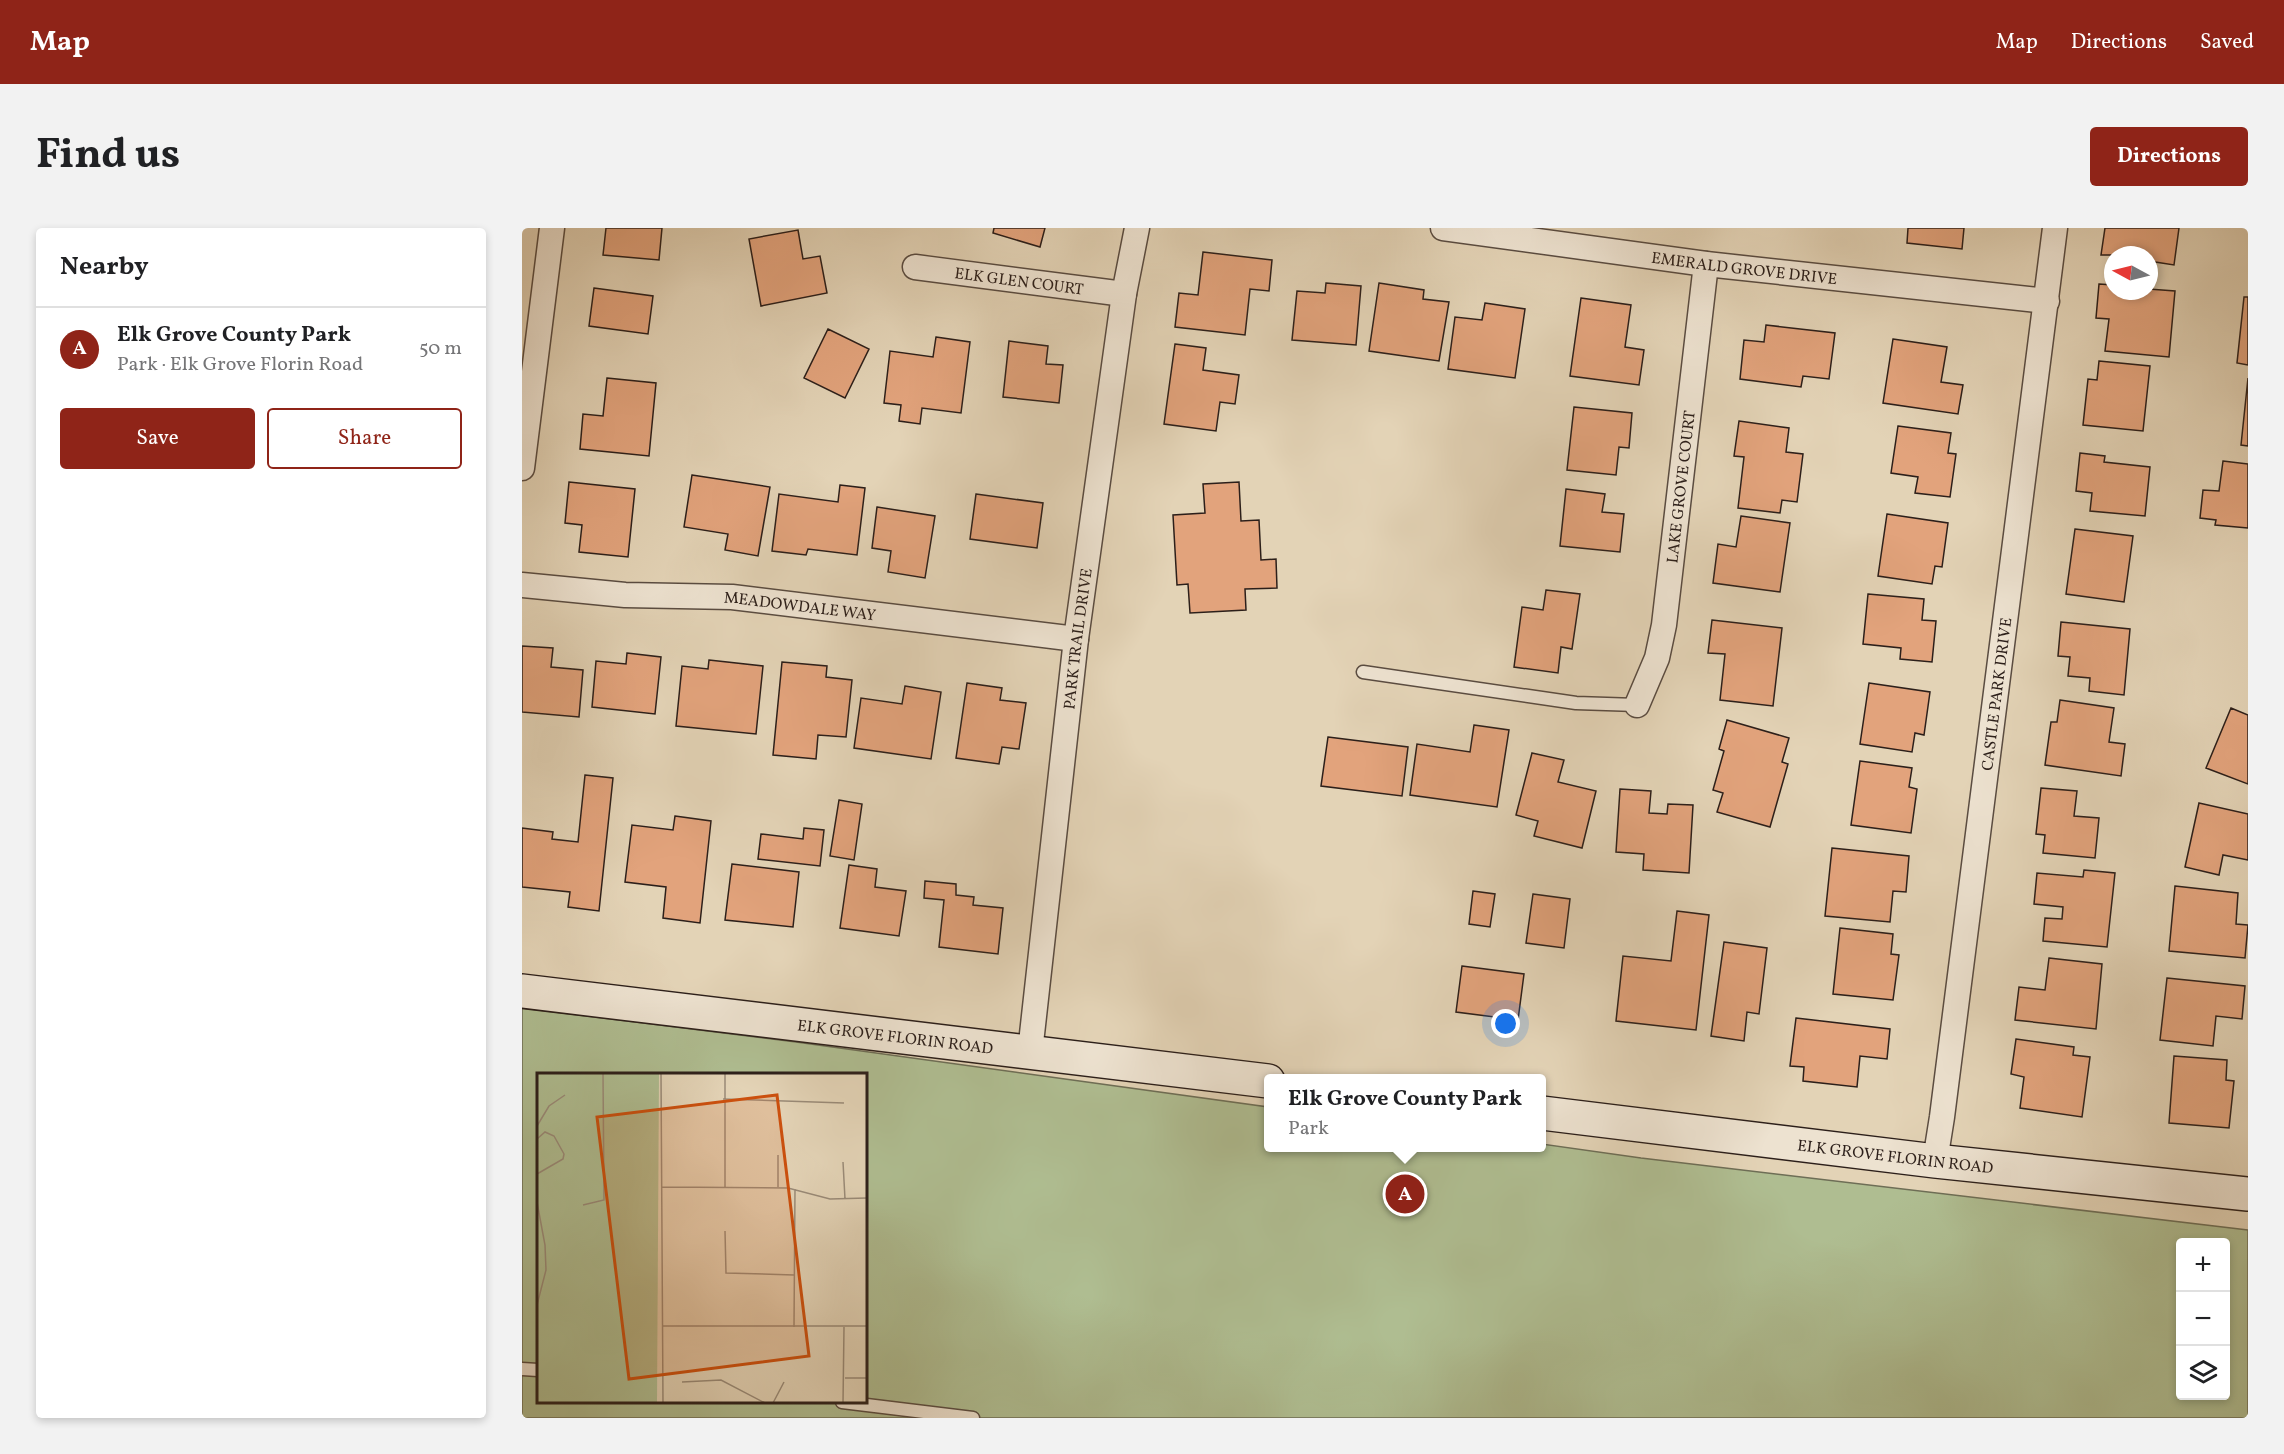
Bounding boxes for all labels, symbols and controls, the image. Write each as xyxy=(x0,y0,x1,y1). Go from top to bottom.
text: Map xyxy=(30,23,90,62)
text: Map xyxy=(1996,28,2038,57)
text: Directions xyxy=(2071,28,2167,57)
text: Saved xyxy=(2200,28,2254,57)
text: Find us xyxy=(36,127,180,186)
button: Directions xyxy=(2090,127,2248,186)
north arrow xyxy=(2104,246,2158,300)
street label: EMERALD GROVE DRIVE xyxy=(1650,248,1838,291)
text: Nearby xyxy=(60,249,149,285)
street label: ELK GLEN COURT xyxy=(953,263,1085,302)
text: Elk Grove County Park xyxy=(117,320,351,351)
text: A xyxy=(72,335,87,363)
text: 50 m xyxy=(419,335,462,363)
text: Park · Elk Grove Florin Road xyxy=(117,351,363,379)
button: Save xyxy=(60,408,255,469)
button: Share xyxy=(267,408,462,469)
street label: LAKE GROVE COURT xyxy=(1662,409,1702,565)
street label: PARK TRAIL DRIVE xyxy=(1059,567,1099,711)
street label: MEADOWDALE WAY xyxy=(724,588,877,628)
street label: CASTLE PARK DRIVE xyxy=(1977,616,2018,772)
your location xyxy=(1491,1009,1520,1038)
street label: ELK GROVE FLORIN ROAD xyxy=(796,1015,995,1061)
inset map xyxy=(537,1073,867,1403)
popup xyxy=(1264,1074,1546,1152)
text: Elk Grove County Park xyxy=(1288,1084,1522,1115)
text: Park xyxy=(1288,1115,1329,1143)
street label: ELK GROVE FLORIN ROAD xyxy=(1796,1135,1995,1180)
pin: A xyxy=(1386,1172,1424,1216)
map controls xyxy=(2176,1238,2230,1400)
button: + xyxy=(2176,1238,2230,1292)
button: − xyxy=(2176,1292,2230,1346)
button: layers xyxy=(2176,1346,2230,1400)

